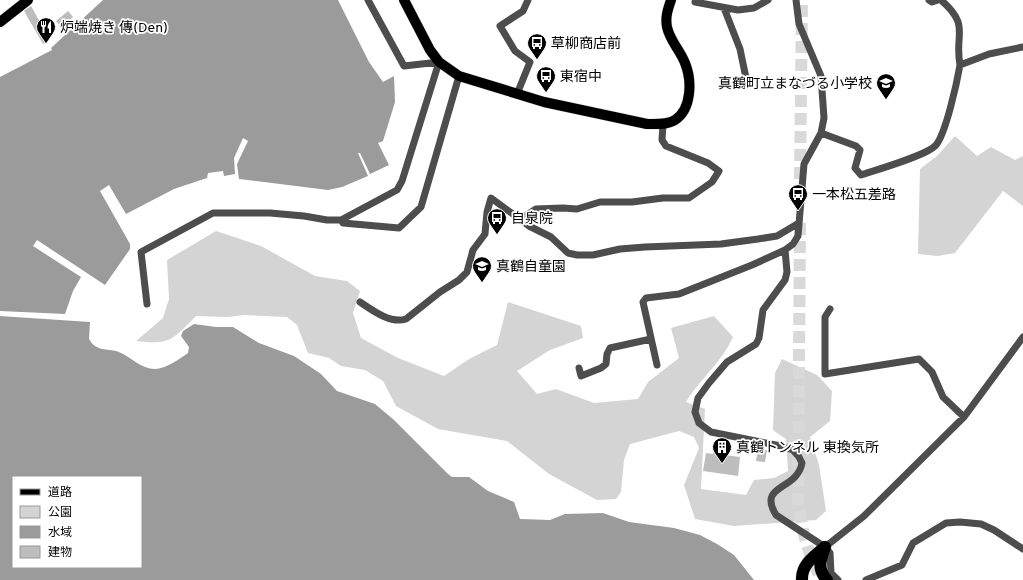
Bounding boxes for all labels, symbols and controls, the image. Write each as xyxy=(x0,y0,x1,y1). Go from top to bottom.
restaurant icon: 炉端焼き 傳(Den) xyxy=(35,16,57,44)
place label: 炉端焼き 傳(Den) xyxy=(60,19,168,37)
bus stop icon: 草柳商店前 xyxy=(526,32,548,60)
place label: 草柳商店前 xyxy=(551,35,621,53)
bus stop icon: 東宿中 xyxy=(535,65,557,93)
place label: 東宿中 xyxy=(560,69,602,86)
school or university icon: 真鶴町立まなづる小学校 xyxy=(875,72,897,100)
place label: 真鶴町立まなづる小学校 xyxy=(718,76,872,93)
bus stop icon: 一本松五差路 xyxy=(787,183,809,211)
place label: 一本松五差路 xyxy=(812,187,896,204)
bus stop icon: 自泉院 xyxy=(486,207,508,235)
place label: 自泉院 xyxy=(511,210,553,228)
school or university icon: 真鶴自童園 xyxy=(471,255,493,283)
place label: 真鶴自童園 xyxy=(496,259,566,276)
building icon: 真鶴トンネル 東換気所 xyxy=(711,436,733,464)
place label: 真鶴トンネル 東換気所 xyxy=(736,439,879,457)
legend xyxy=(12,476,142,568)
text: 道路 xyxy=(48,485,72,501)
text: 公園 xyxy=(48,505,72,521)
text: 水域 xyxy=(48,525,72,541)
text: 建物 xyxy=(48,545,72,561)

